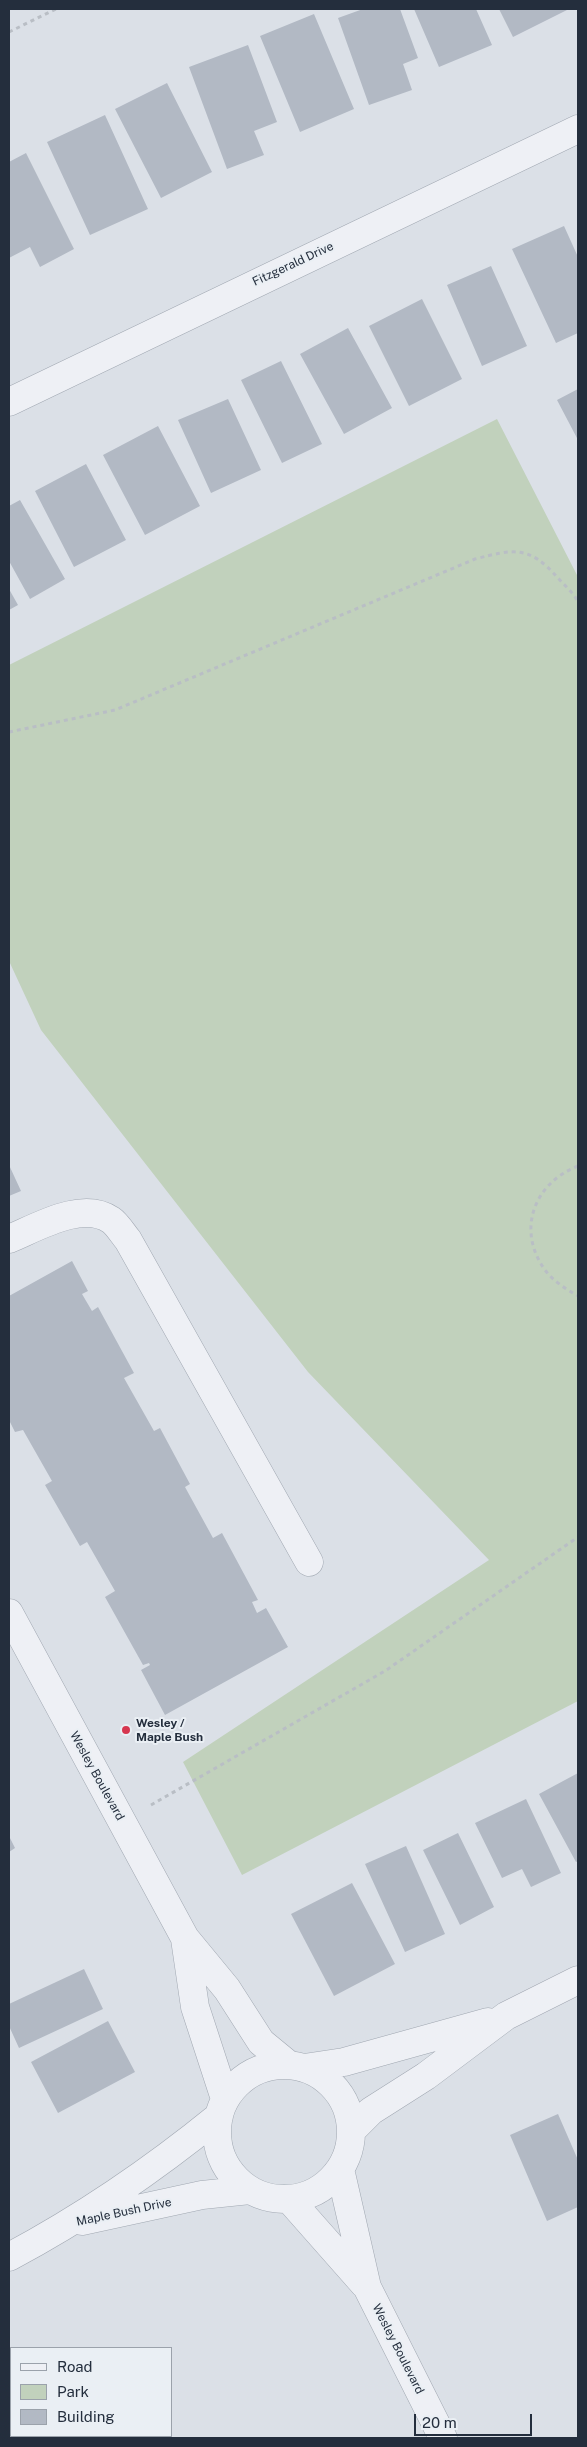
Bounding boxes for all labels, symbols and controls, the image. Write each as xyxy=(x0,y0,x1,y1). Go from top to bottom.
street label: Fitzgerald Drive xyxy=(250,239,336,289)
place label: Wesley / Maple Bush xyxy=(136,1716,203,1744)
marker: Wesley / Maple Bush xyxy=(120,1724,132,1736)
street label: Wesley Boulevard xyxy=(67,1729,127,1823)
street label: Maple Bush Drive xyxy=(75,2195,173,2229)
street label: Wesley Boulevard xyxy=(369,2301,427,2397)
legend xyxy=(10,2347,172,2437)
text: Road xyxy=(57,2358,93,2375)
text: Park xyxy=(57,2383,89,2400)
scale bar xyxy=(417,2404,534,2436)
text: Building xyxy=(57,2408,115,2425)
text: 20 m xyxy=(422,2414,457,2431)

